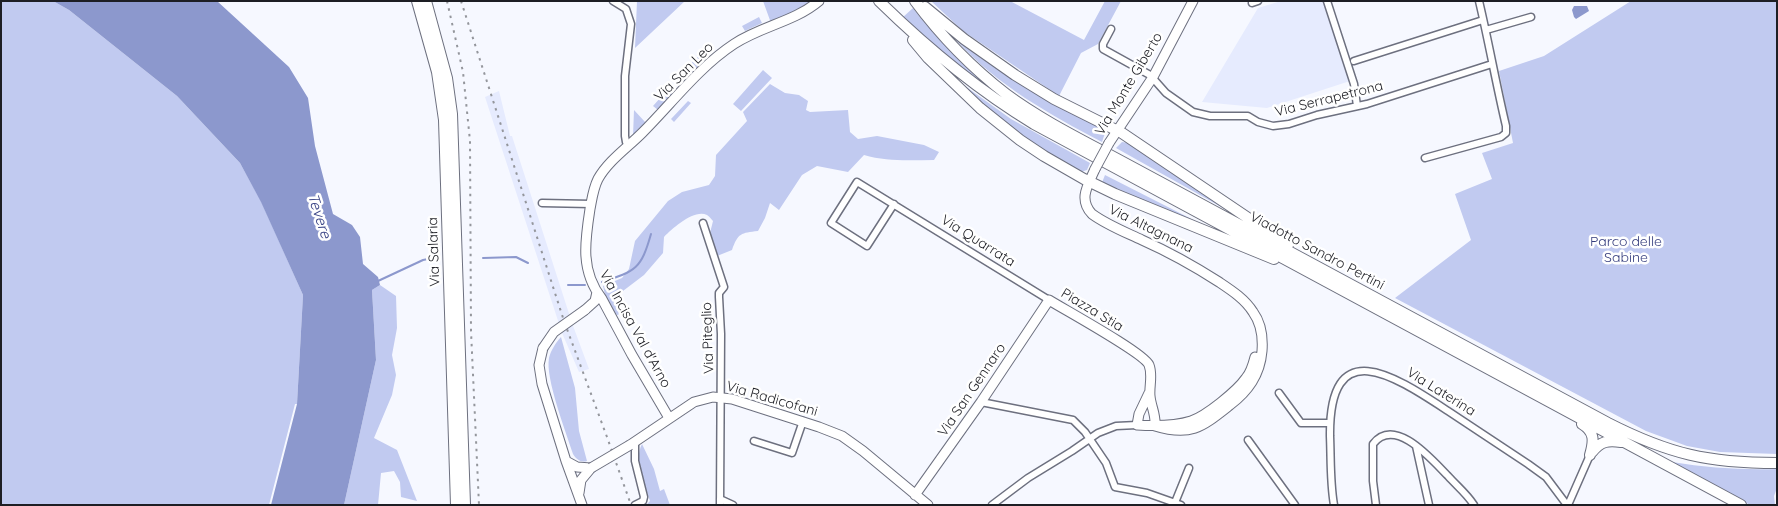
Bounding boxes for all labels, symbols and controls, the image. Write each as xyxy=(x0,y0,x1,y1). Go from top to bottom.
street label: Via Monte Giberto xyxy=(1092,30,1166,138)
street label: Via San Leo xyxy=(651,39,717,105)
street label: Via Serrapetrona xyxy=(1273,77,1385,121)
water label: Tevere xyxy=(303,191,335,241)
street label: Via Altagnana xyxy=(1106,201,1196,257)
street label: Viadotto Sandro Pertini xyxy=(1247,208,1387,294)
street label: Via Quarrata xyxy=(938,212,1018,270)
street label: Via Salaria xyxy=(424,217,444,287)
park label: Parco delle Sabine xyxy=(1590,234,1662,266)
street label: Via Incisa Val d'Arno xyxy=(596,267,674,391)
street label: Piazza Stia xyxy=(1058,285,1126,335)
street label: Via Piteglio xyxy=(698,302,718,374)
street label: Via San Gennaro xyxy=(935,340,1009,440)
street label: Via Laterina xyxy=(1403,364,1479,420)
street label: Via Radicofani xyxy=(724,378,820,420)

